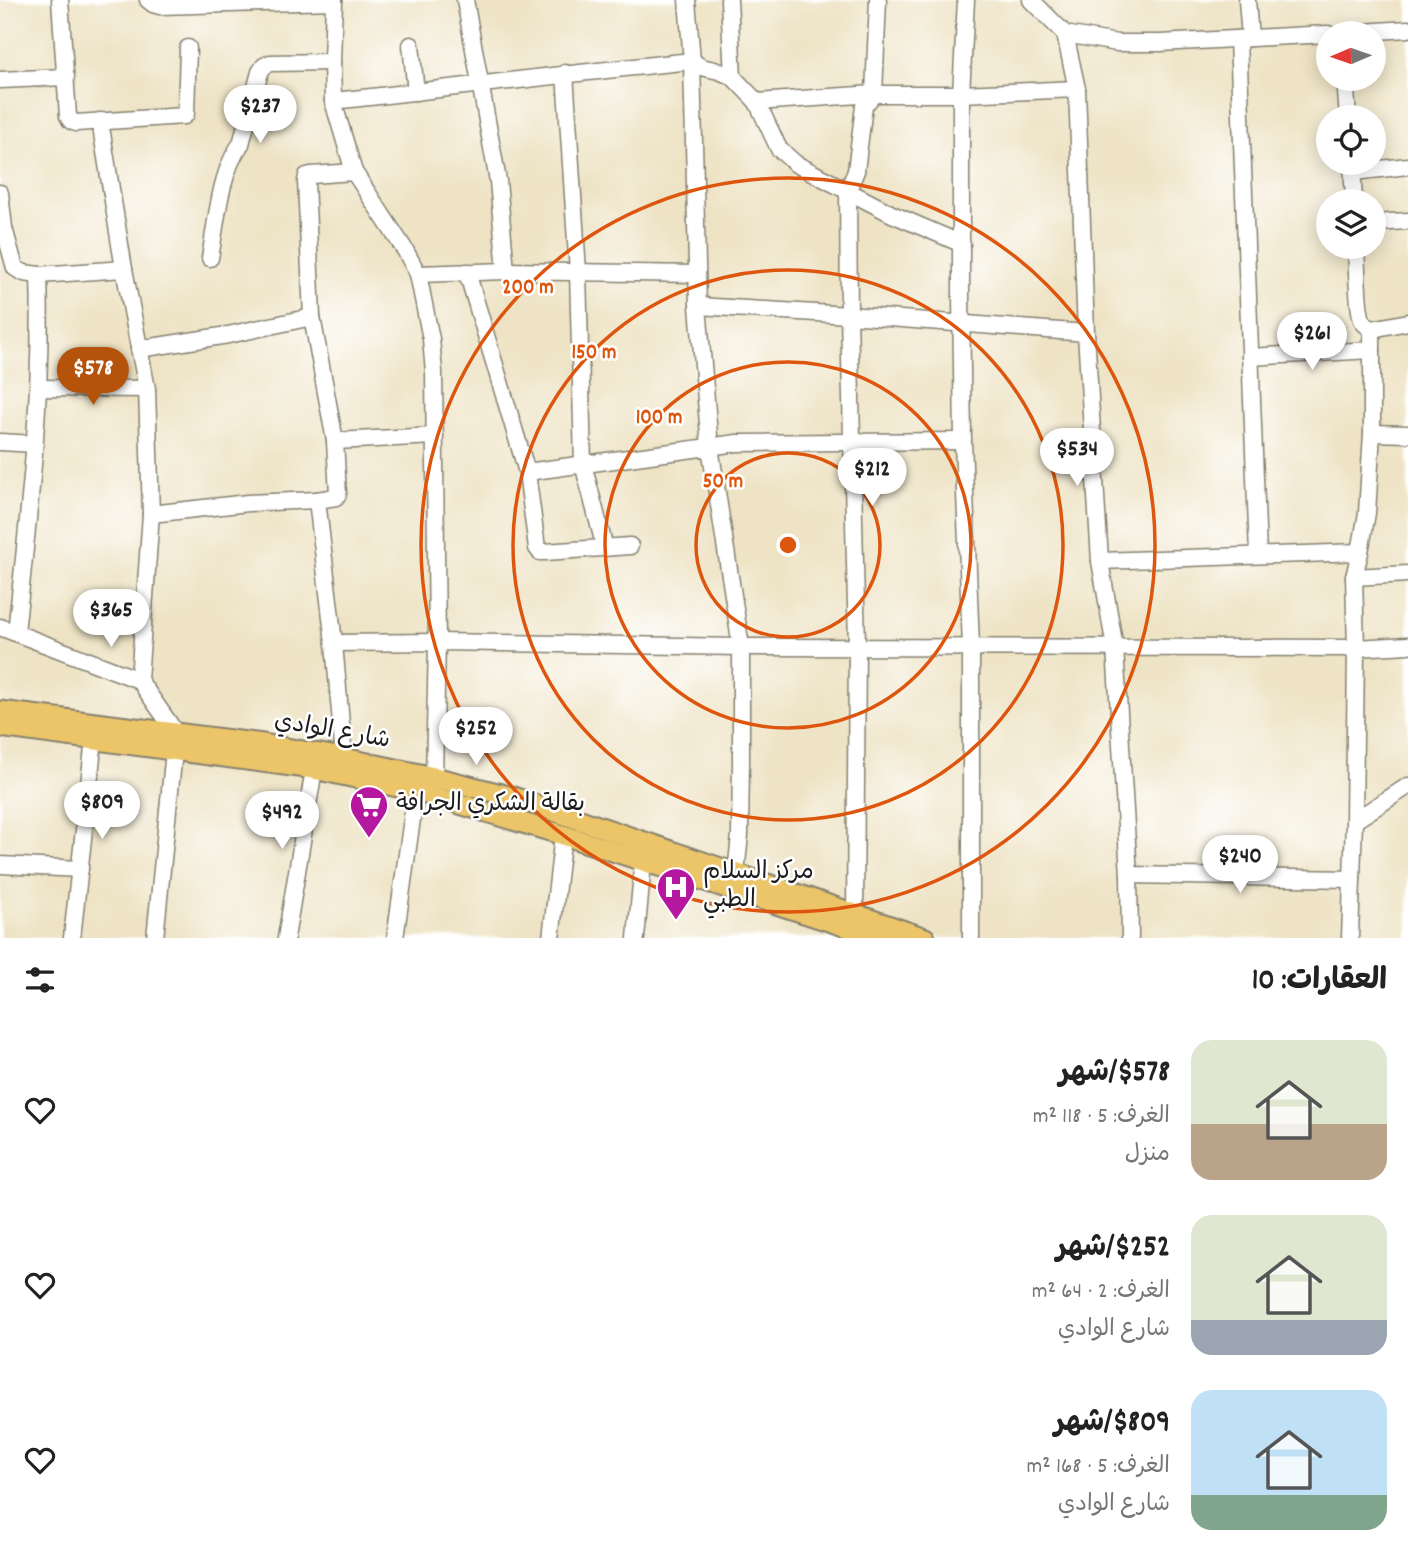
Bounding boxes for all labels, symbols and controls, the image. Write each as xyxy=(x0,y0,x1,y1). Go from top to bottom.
north arrow xyxy=(1316,21,1386,91)
map controls xyxy=(1316,21,1386,259)
pin: $237 xyxy=(219,86,301,145)
text: $237 xyxy=(240,91,280,124)
button: locate xyxy=(1316,105,1386,175)
button: layers xyxy=(1316,189,1386,259)
text: 200 m xyxy=(502,274,554,304)
pin: $261 xyxy=(1271,312,1353,372)
text: $261 xyxy=(1293,318,1331,351)
text: 150 m xyxy=(571,339,617,369)
pin: $578 xyxy=(52,348,134,407)
text: $578 xyxy=(73,353,113,386)
text: 100 m xyxy=(636,404,682,434)
pin: $534 xyxy=(1036,428,1118,488)
text: $534 xyxy=(1056,434,1098,467)
pin: $212 xyxy=(831,448,913,508)
text: $212 xyxy=(854,454,890,487)
text: 50 m xyxy=(703,468,743,498)
centre of rings xyxy=(776,533,800,557)
pin: $365 xyxy=(70,590,152,649)
text: $365 xyxy=(89,595,133,628)
street label: شارع الوادي xyxy=(271,705,393,759)
pin: $252 xyxy=(435,708,517,767)
text: $252 xyxy=(455,713,497,746)
pin: $809 xyxy=(61,782,143,841)
supermarket icon: بقالة الشكري الجرافة xyxy=(348,784,390,839)
text: $809 xyxy=(80,787,124,820)
place label: بقالة الشكري الجرافة xyxy=(396,788,585,822)
pin: $492 xyxy=(241,792,323,851)
text: $492 xyxy=(261,797,303,830)
pin: $240 xyxy=(1199,836,1281,895)
text: $240 xyxy=(1218,841,1262,874)
place label: مركز السلام الطبي xyxy=(703,856,814,919)
hospital icon: مركز السلام الطبي xyxy=(655,866,697,921)
icon: filters xyxy=(21,961,59,999)
text: العقارات: 10 xyxy=(1252,961,1387,1004)
text: $578/شهر xyxy=(1059,1053,1170,1096)
icon: home xyxy=(1247,1068,1331,1152)
icon: heart xyxy=(21,1091,59,1129)
text: الغرف: 5 · 118 m² xyxy=(1033,1101,1170,1134)
text: منزل xyxy=(1125,1139,1170,1172)
text: $252/شهر xyxy=(1056,1228,1170,1271)
icon: home xyxy=(1247,1243,1331,1327)
icon: heart xyxy=(21,1266,59,1304)
text: الغرف: 2 · 64 m² xyxy=(1032,1276,1170,1309)
text: شارع الوادي xyxy=(1058,1314,1170,1347)
text: $809/شهر xyxy=(1054,1403,1170,1446)
icon: home xyxy=(1247,1418,1331,1502)
icon: heart xyxy=(21,1441,59,1479)
text: الغرف: 5 · 168 m² xyxy=(1026,1451,1170,1484)
text: شارع الوادي xyxy=(1058,1489,1170,1522)

